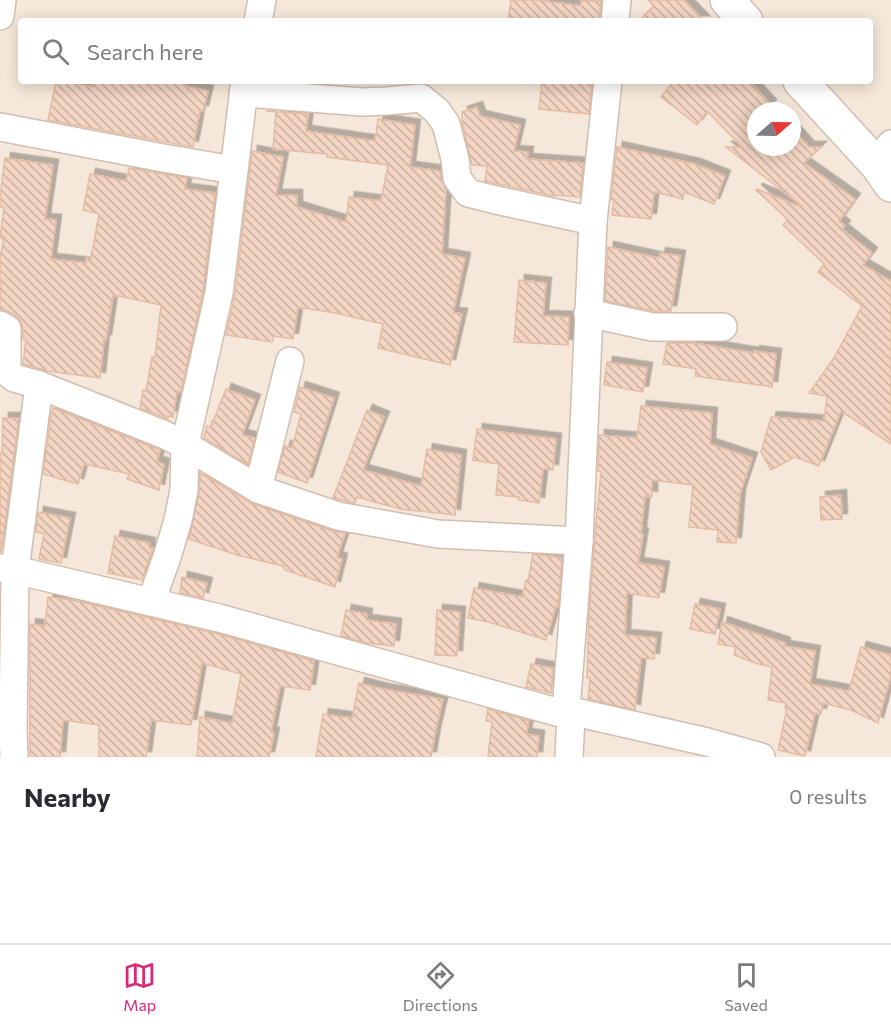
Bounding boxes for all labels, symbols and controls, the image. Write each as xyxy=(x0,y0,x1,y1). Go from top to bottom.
search box xyxy=(18,18,873,84)
icon: search xyxy=(39,35,72,68)
text: Search here xyxy=(87,38,203,65)
north arrow xyxy=(747,102,801,156)
text: Nearby xyxy=(24,781,111,812)
text: 0 results xyxy=(789,784,867,808)
tab: Map xyxy=(123,959,156,1014)
tab: Directions xyxy=(403,959,478,1014)
tab: Saved xyxy=(724,959,768,1014)

